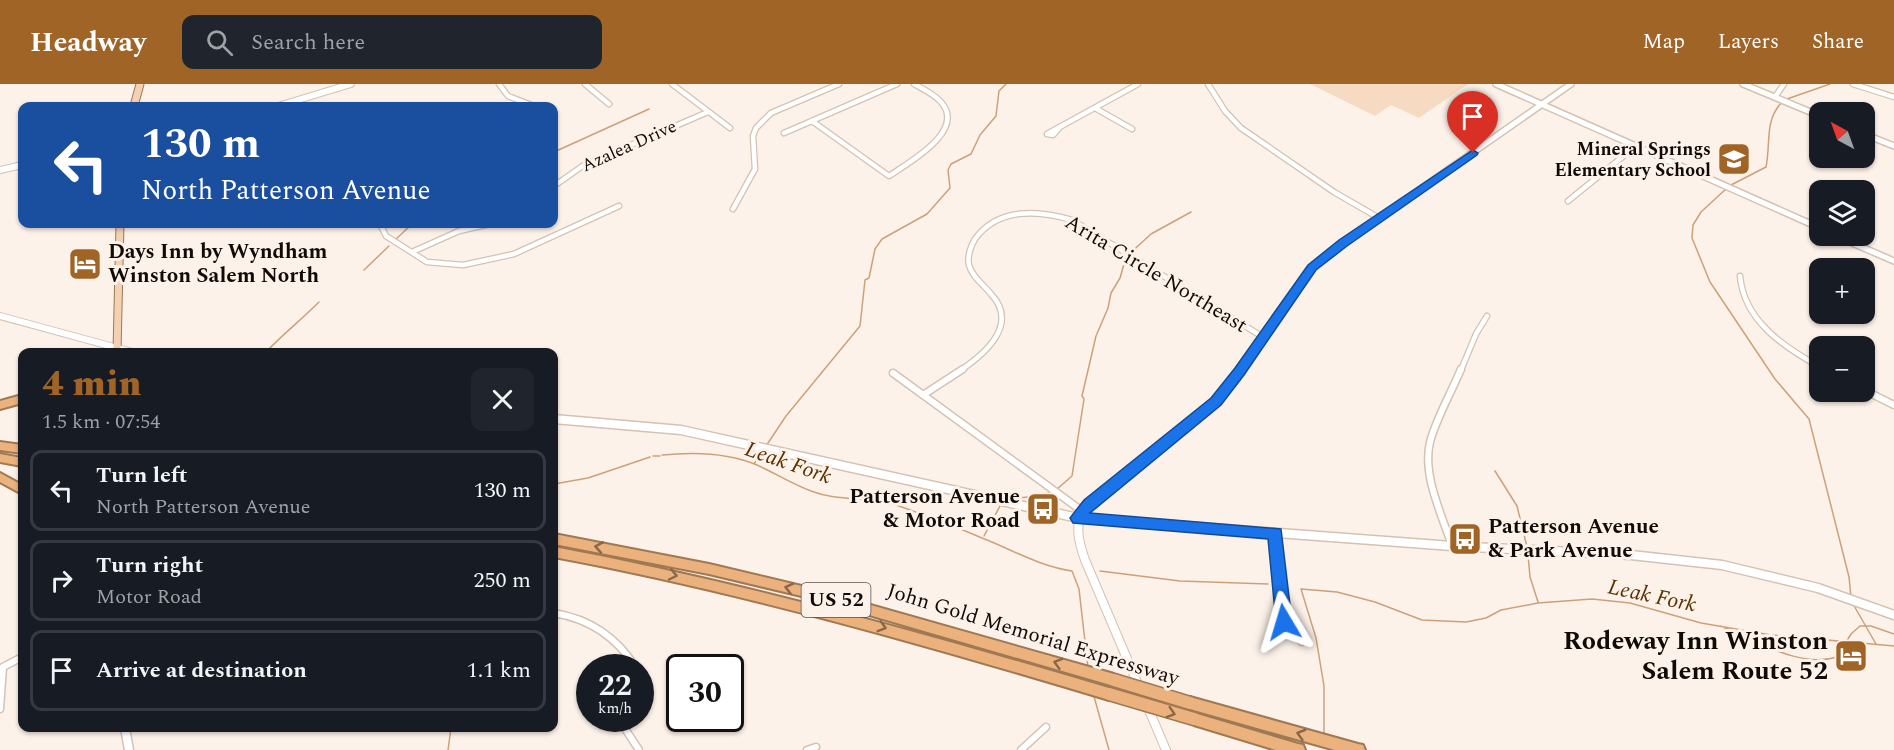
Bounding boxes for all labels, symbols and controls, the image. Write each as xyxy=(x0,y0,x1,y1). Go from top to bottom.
search box xyxy=(182,15,602,69)
text: Headway xyxy=(30,21,146,64)
icon: search xyxy=(203,26,236,59)
text: Search here xyxy=(251,26,365,59)
text: Map xyxy=(1643,26,1685,58)
text: Layers xyxy=(1718,26,1779,58)
text: Share xyxy=(1812,26,1864,58)
pin xyxy=(1447,91,1498,153)
icon: arrive xyxy=(1456,100,1489,133)
north arrow xyxy=(1809,102,1875,168)
map controls xyxy=(1809,102,1875,402)
text: 130 m xyxy=(141,113,260,176)
street label: Azalea Drive xyxy=(577,113,681,179)
icon: left xyxy=(42,126,120,204)
place label: Mineral Springs Elementary School xyxy=(1554,136,1711,184)
school or university icon: Mineral Springs Elementary School xyxy=(1716,141,1752,177)
text: North Patterson Avenue xyxy=(141,170,431,212)
button: layers xyxy=(1809,180,1875,246)
street label: Arita Circle Northeast xyxy=(1058,207,1254,341)
place label: Days Inn by Wyndham Winston Salem North xyxy=(108,236,328,292)
hotel icon: Days Inn by Wyndham Winston Salem North xyxy=(67,246,103,282)
button: + xyxy=(1809,258,1875,324)
button: − xyxy=(1809,336,1875,402)
text: 4 min xyxy=(42,357,142,412)
button: close xyxy=(471,368,534,431)
text: 1.5 km · 07:54 xyxy=(42,407,160,437)
water label: Leak Fork xyxy=(740,433,836,493)
text: Turn left xyxy=(96,459,188,492)
icon: left xyxy=(45,474,78,507)
text: 130 m xyxy=(474,474,531,507)
place label: Patterson Avenue & Motor Road xyxy=(849,481,1020,537)
bus stop icon: Patterson Avenue & Motor Road xyxy=(1025,491,1061,527)
text: North Patterson Avenue xyxy=(96,492,310,522)
place label: Patterson Avenue & Park Avenue xyxy=(1488,511,1659,567)
bus stop icon: Patterson Avenue & Park Avenue xyxy=(1447,521,1483,557)
one-way arrow xyxy=(594,541,604,554)
text: Turn right xyxy=(96,549,203,582)
icon: right xyxy=(45,564,78,597)
text: 250 m xyxy=(474,564,531,597)
one-way arrow xyxy=(668,568,678,581)
water label: Leak Fork xyxy=(1605,571,1699,621)
street label: John Gold Memorial Expressway xyxy=(883,575,1184,695)
text: Motor Road xyxy=(96,582,202,612)
one-way arrow xyxy=(784,582,794,595)
road number: US 52 xyxy=(802,583,870,617)
position arrow xyxy=(1252,590,1316,654)
one-way arrow xyxy=(877,620,887,632)
place label: Rodeway Inn Winston Salem Route 52 xyxy=(1563,621,1828,691)
hotel icon: Rodeway Inn Winston Salem Route 52 xyxy=(1833,638,1869,674)
icon: arrive xyxy=(45,654,78,687)
text: Arrive at destination xyxy=(96,654,307,687)
text: 1.1 km xyxy=(467,654,531,687)
speed limit sign: 30 xyxy=(666,654,744,732)
one-way arrow xyxy=(1053,658,1064,670)
text: 22 xyxy=(598,663,632,709)
text: km/h xyxy=(598,697,632,720)
one-way arrow xyxy=(1166,706,1176,718)
one-way arrow xyxy=(1296,729,1306,742)

